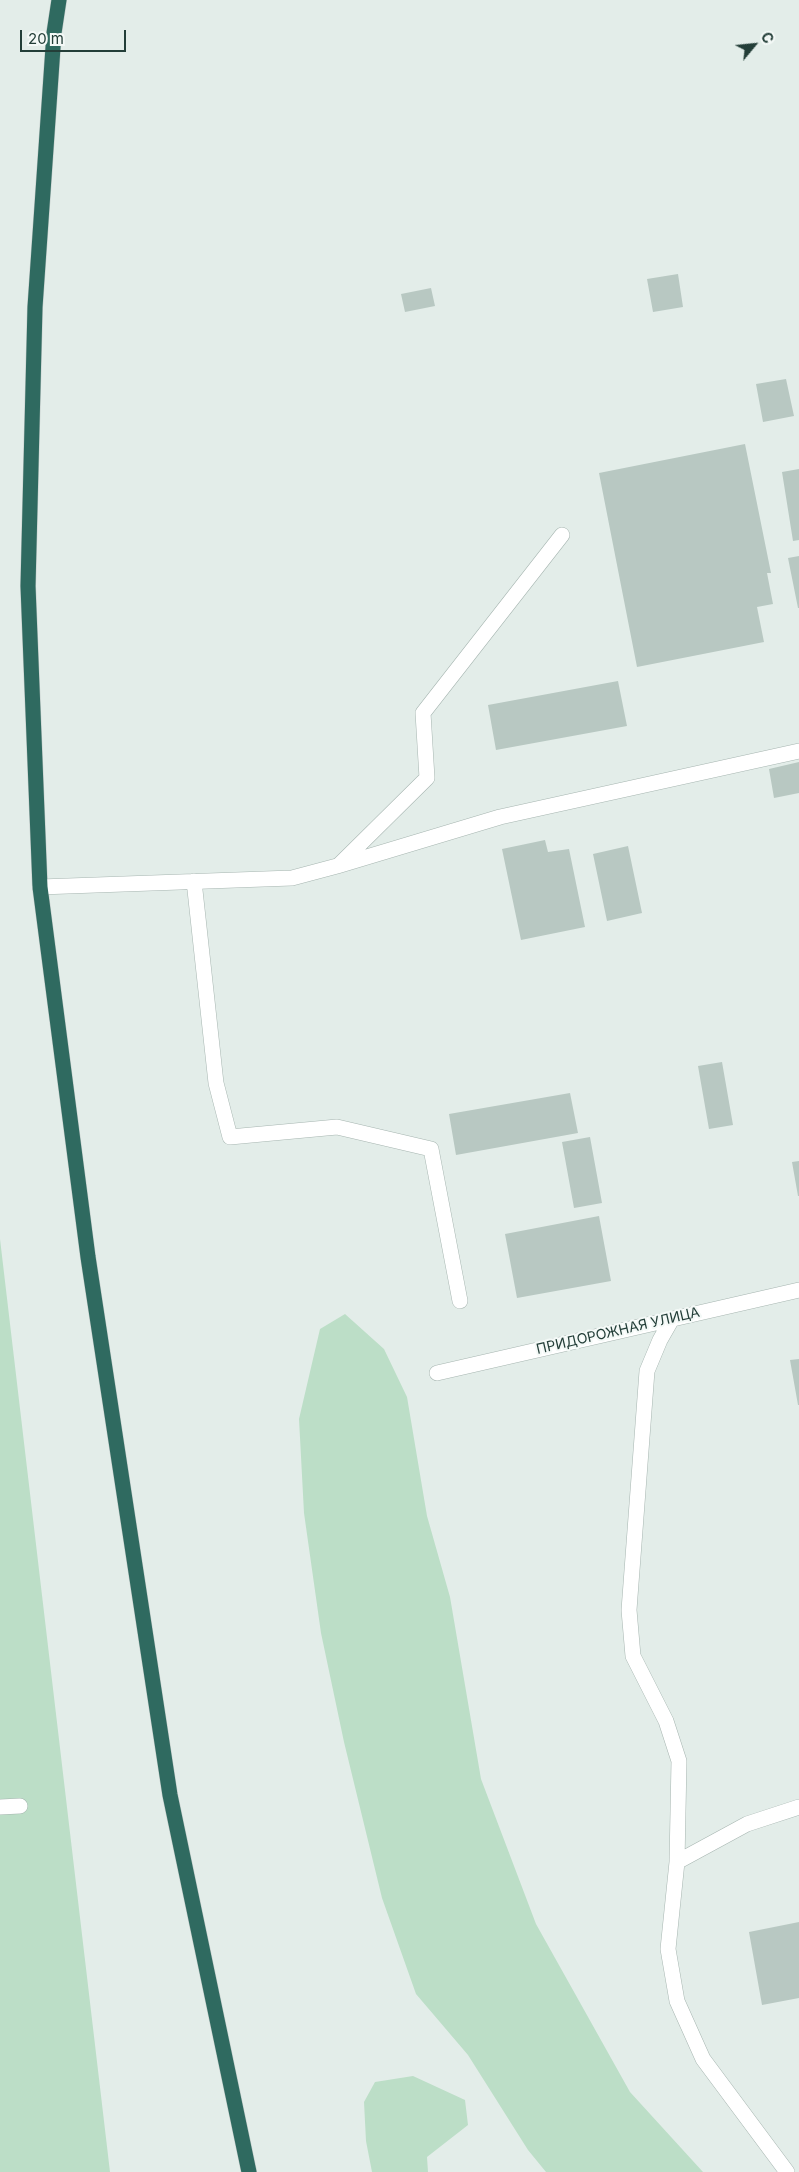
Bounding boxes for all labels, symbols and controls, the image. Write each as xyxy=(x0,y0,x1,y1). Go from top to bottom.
scale bar xyxy=(22,20,129,52)
north arrow xyxy=(729,20,779,70)
text: 20 m xyxy=(28,29,64,48)
text: С xyxy=(758,29,778,46)
street label: ПРИДОРОЖНАЯ УЛИЦА xyxy=(535,1304,701,1358)

